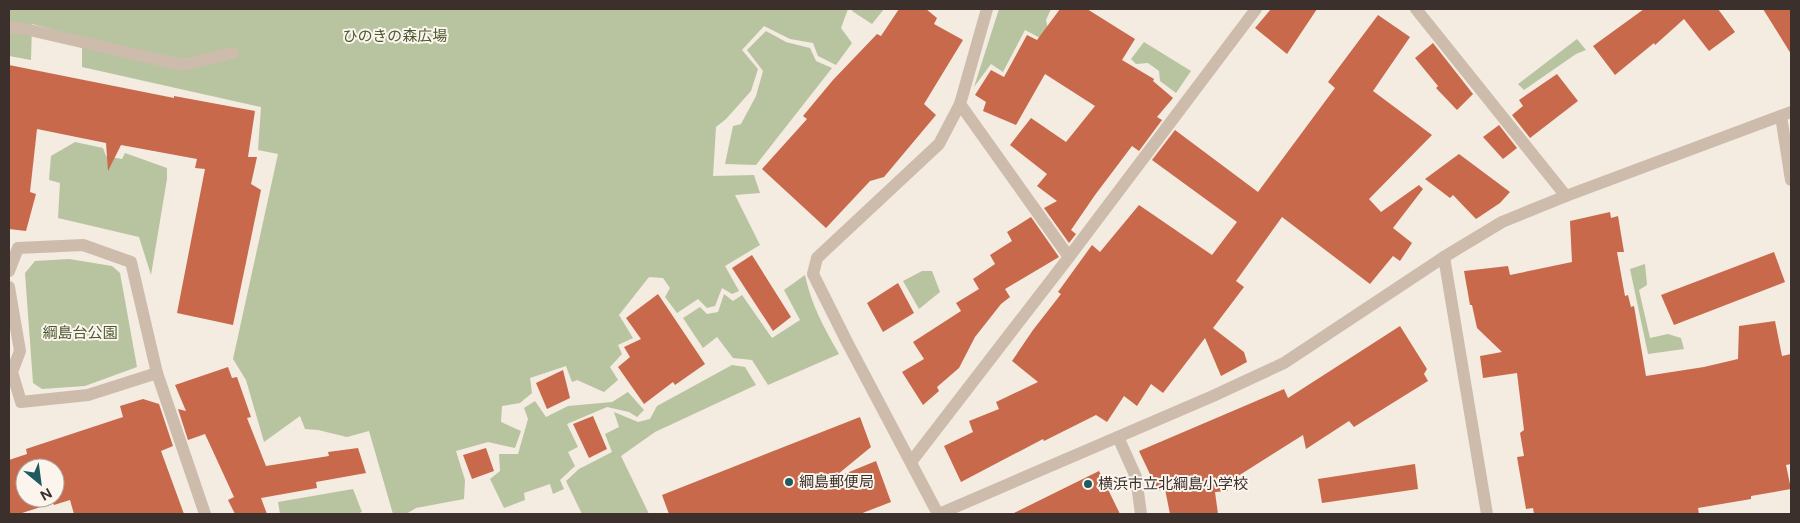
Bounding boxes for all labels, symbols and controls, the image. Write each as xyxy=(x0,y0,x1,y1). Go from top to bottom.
park label: ひのきの森広場 xyxy=(343,27,447,45)
park label: 綱島台公園 xyxy=(42,324,118,342)
north arrow xyxy=(15,458,65,508)
place label: 綱島郵便局 xyxy=(799,473,874,491)
place label: 横浜市立北綱島小学校 xyxy=(1098,475,1248,493)
marker: 綱島郵便局 xyxy=(783,476,795,488)
marker: 横浜市立北綱島小学校 xyxy=(1082,478,1094,490)
text: N xyxy=(37,484,55,504)

